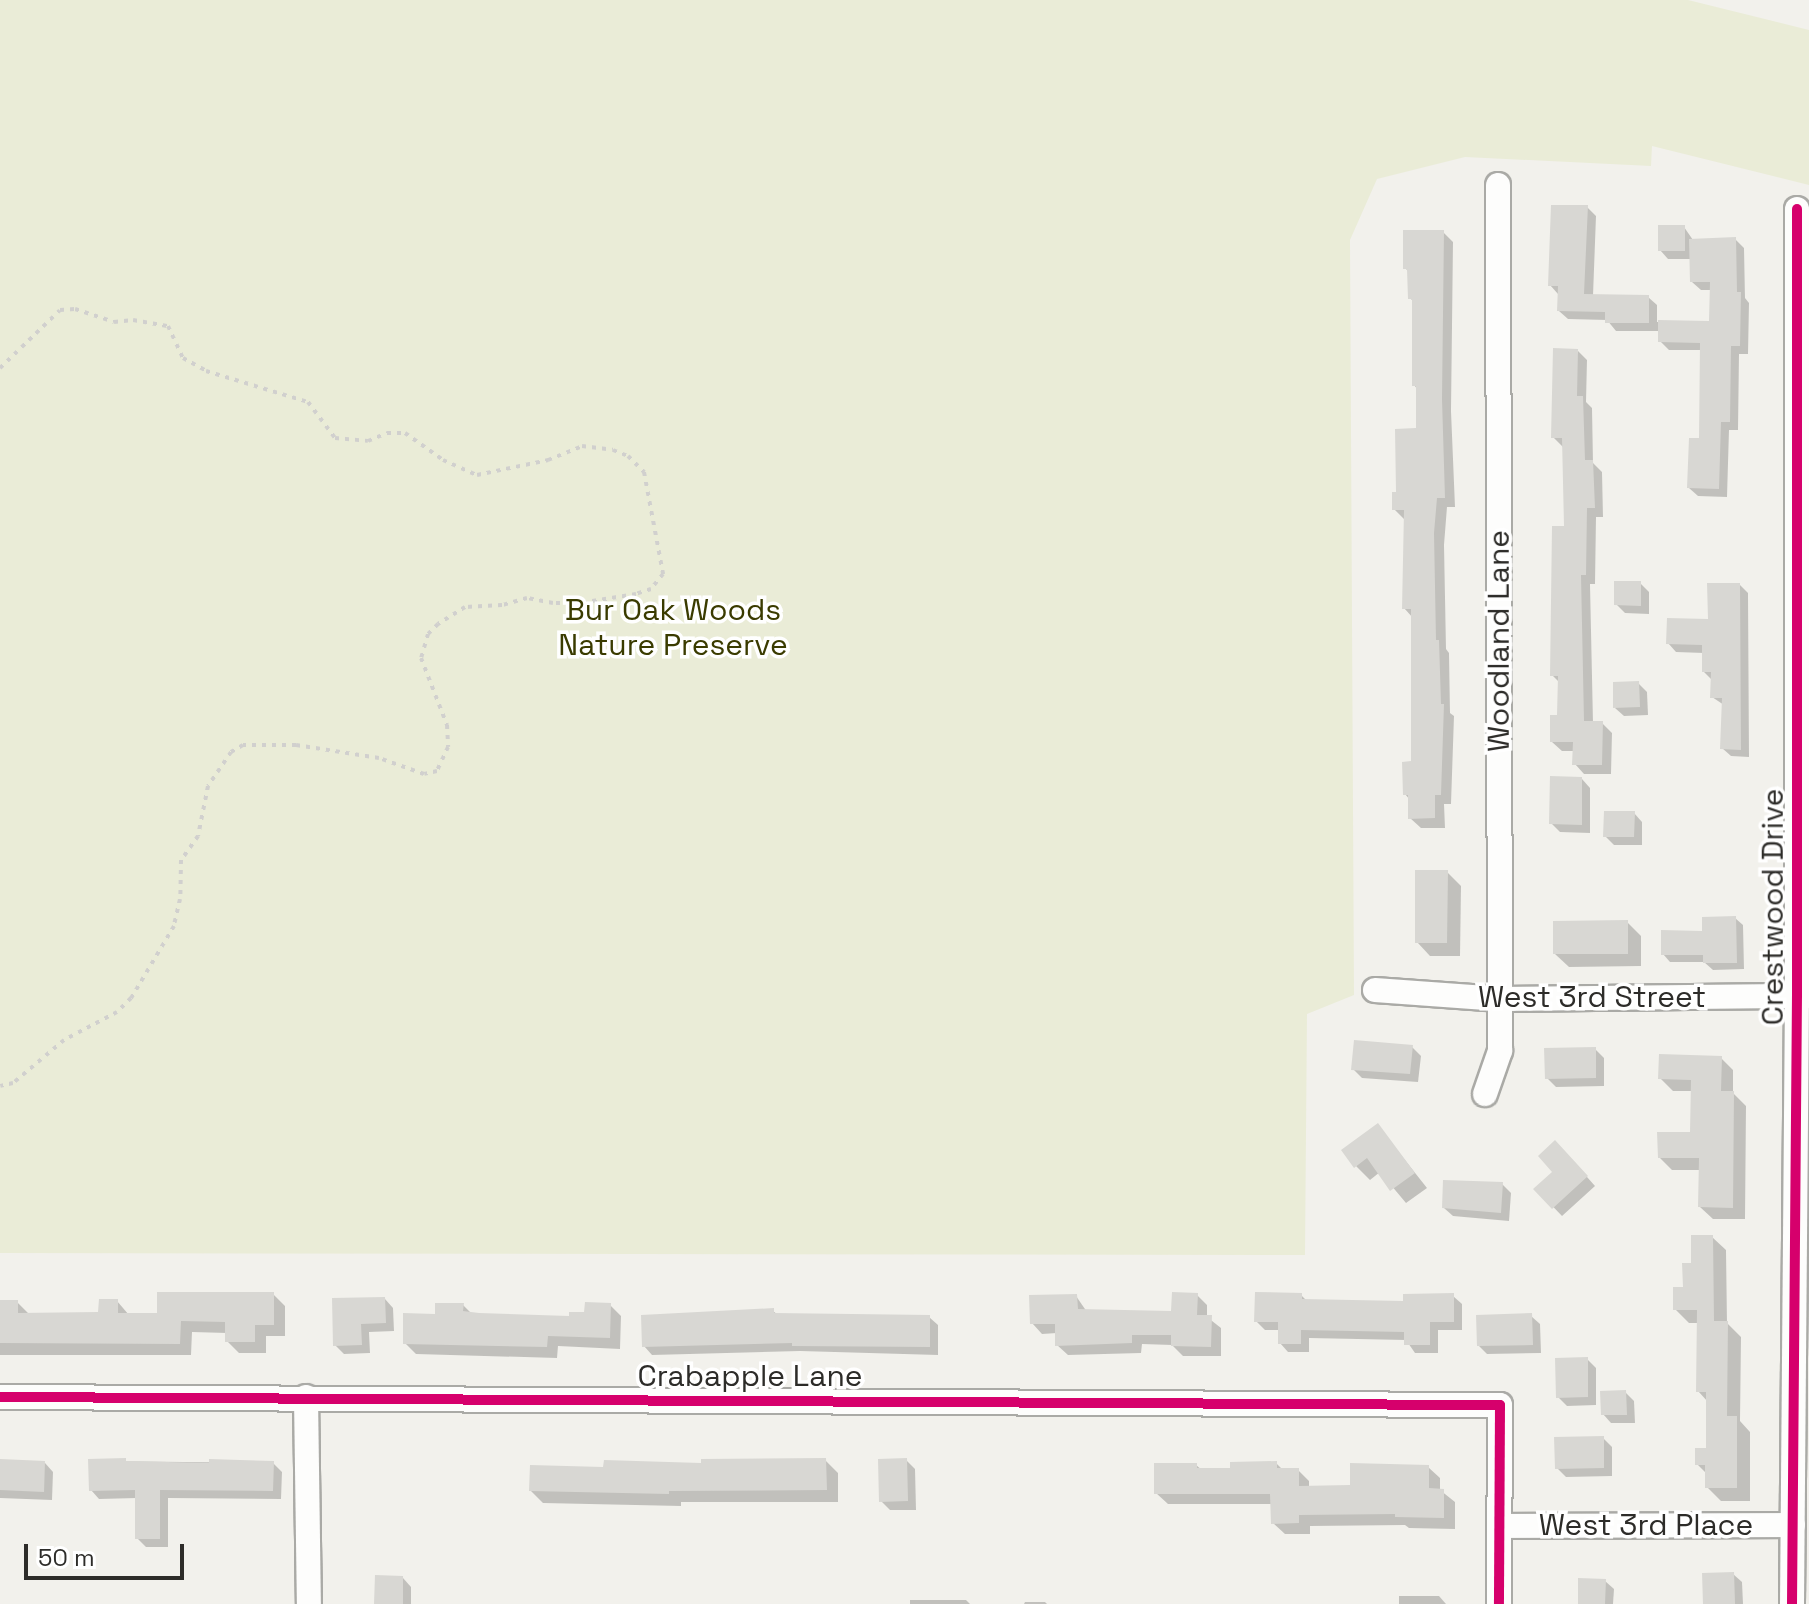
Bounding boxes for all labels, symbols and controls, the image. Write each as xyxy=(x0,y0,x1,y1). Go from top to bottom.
street label: Woodland Lane xyxy=(1481,530,1517,752)
park label: Bur Oak Woods Nature Preserve xyxy=(558,592,788,662)
street label: Crestwood Drive xyxy=(1755,789,1791,1025)
street label: West 3rd Street xyxy=(1478,979,1706,1015)
street label: Crabapple Lane xyxy=(637,1358,863,1394)
street label: West 3rd Place xyxy=(1539,1507,1753,1543)
scale bar xyxy=(28,1528,188,1578)
text: 50 m xyxy=(38,1542,95,1573)

